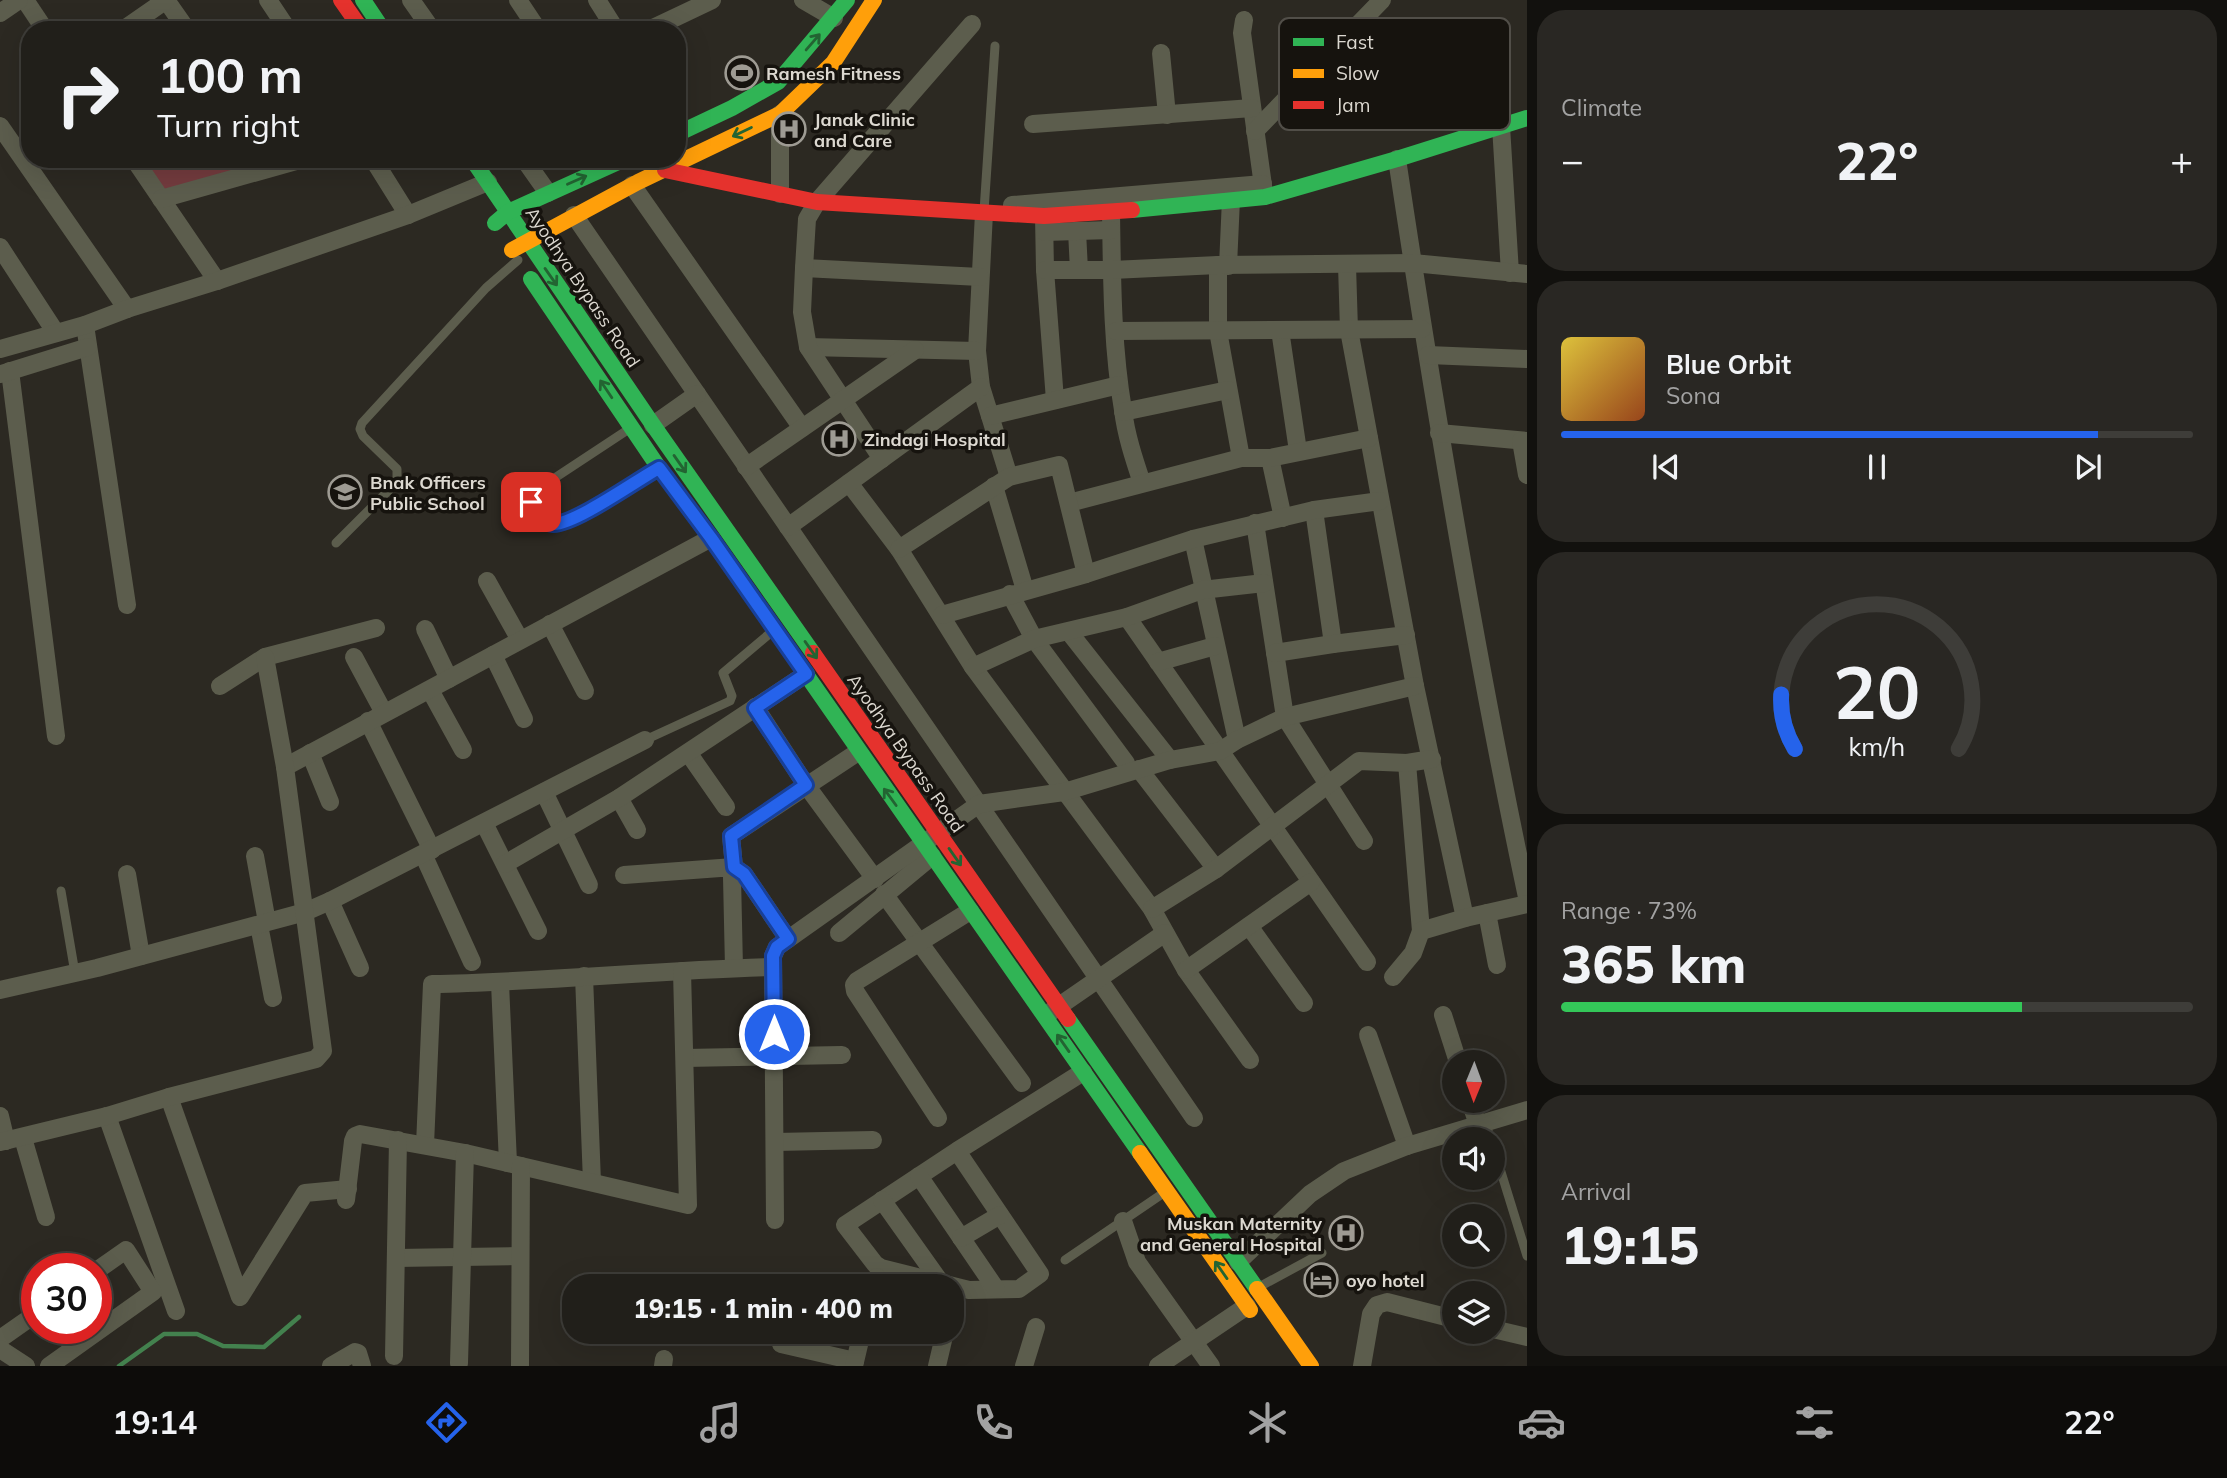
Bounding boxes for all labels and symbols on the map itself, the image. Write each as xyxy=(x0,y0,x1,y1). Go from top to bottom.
legend xyxy=(1279,18,1510,130)
text: Fast xyxy=(1336,30,1374,54)
one-way arrow xyxy=(805,34,821,52)
sports icon: Ramesh Fitness xyxy=(723,54,761,92)
text: Slow xyxy=(1336,61,1380,85)
place label: Ramesh Fitness xyxy=(766,62,901,85)
text: Jam xyxy=(1336,93,1370,117)
place label: Janak Clinic and Care xyxy=(814,108,915,152)
hospital icon: Janak Clinic and Care xyxy=(770,110,808,148)
one-way arrow xyxy=(732,126,753,140)
one-way arrow xyxy=(566,173,587,186)
street label: Ayodhya Bypass Road xyxy=(521,202,645,372)
one-way arrow xyxy=(544,267,558,286)
one-way arrow xyxy=(598,380,612,400)
hospital icon: Zindagi Hospital xyxy=(820,420,858,458)
place label: Zindagi Hospital xyxy=(864,428,1006,451)
one-way arrow xyxy=(673,454,687,473)
place label: Bnak Officers Public School xyxy=(370,471,486,515)
pin xyxy=(501,472,561,532)
school or university icon: Bnak Officers Public School xyxy=(326,473,364,511)
one-way arrow xyxy=(804,640,818,659)
street label: Ayodhya Bypass Road xyxy=(842,669,970,837)
one-way arrow xyxy=(883,788,898,807)
one-way arrow xyxy=(948,847,962,866)
position arrow xyxy=(737,997,811,1071)
one-way arrow xyxy=(1056,1034,1070,1053)
north arrow xyxy=(1442,1050,1505,1113)
place label: Muskan Maternity and General Hospital xyxy=(1140,1212,1322,1256)
hospital icon: Muskan Maternity and General Hospital xyxy=(1327,1214,1365,1252)
speed limit sign: 30 xyxy=(21,1253,112,1344)
one-way arrow xyxy=(1214,1261,1228,1280)
hotel icon: oyo hotel xyxy=(1302,1261,1340,1299)
place label: oyo hotel xyxy=(1346,1269,1424,1292)

